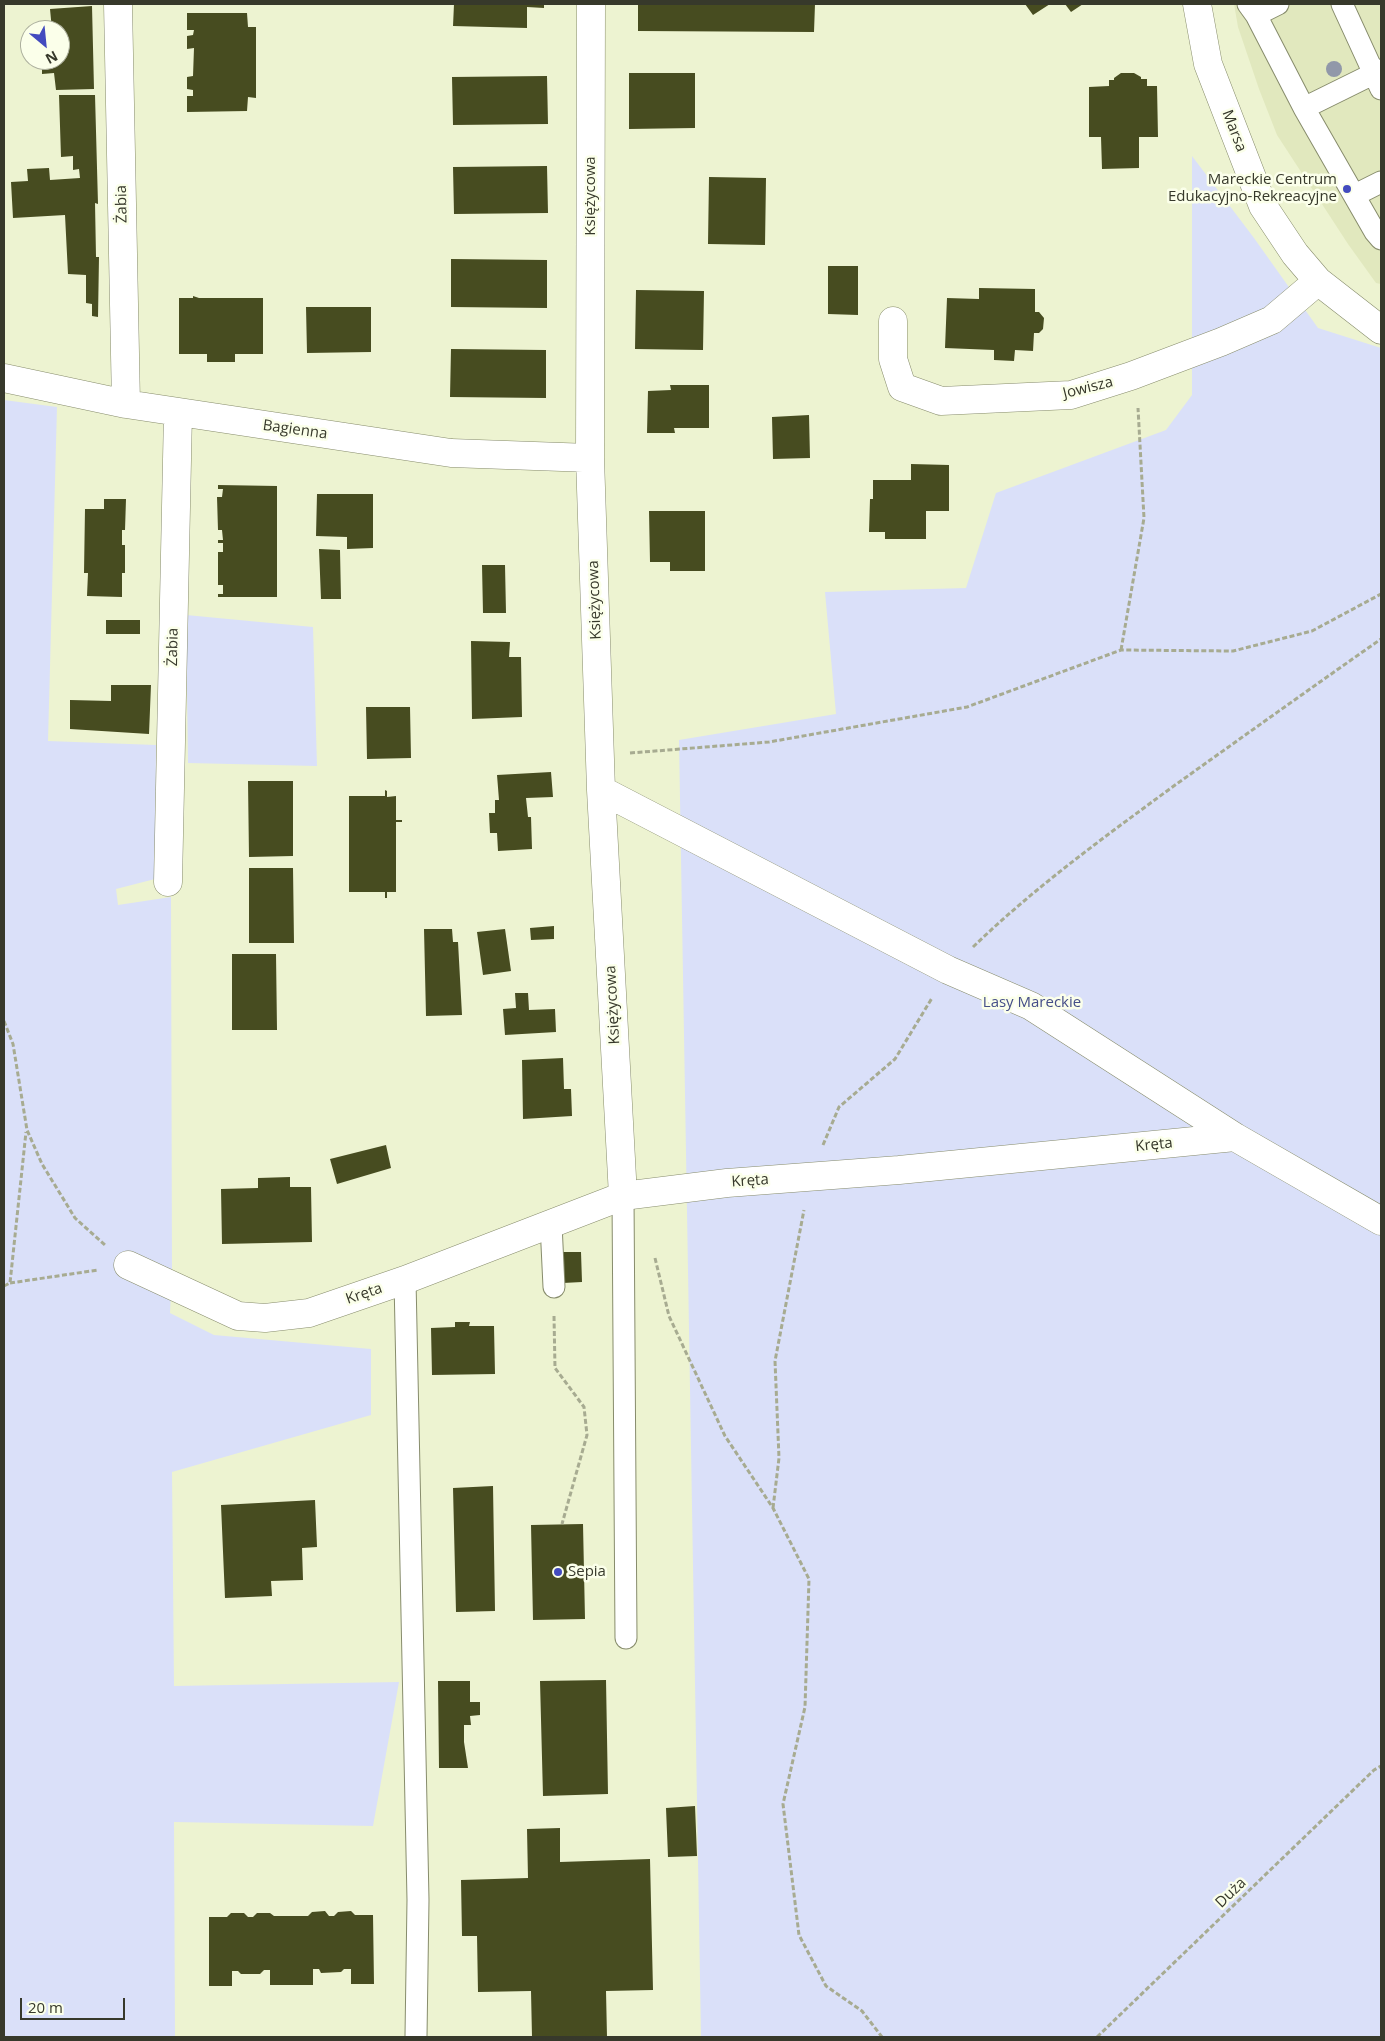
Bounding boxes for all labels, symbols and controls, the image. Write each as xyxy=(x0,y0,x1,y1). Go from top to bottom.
north arrow xyxy=(20,20,70,70)
text: N xyxy=(42,47,61,69)
street label: Marsa xyxy=(1218,107,1250,155)
street label: Księżycowa xyxy=(582,156,600,236)
place label: Mareckie Centrum Edukacyjno-Rekreacyjne xyxy=(1168,171,1337,206)
marker: Mareckie Centrum Edukacyjno-Rekreacyjne xyxy=(1341,183,1353,195)
street label: Żabia xyxy=(113,185,131,223)
street label: Jowisza xyxy=(1061,373,1115,403)
street label: Bagienna xyxy=(262,417,328,443)
street label: Księżycowa xyxy=(585,560,605,640)
street label: Żabia xyxy=(164,628,182,666)
street label: Księżycowa xyxy=(602,965,624,1045)
park label: Lasy Mareckie xyxy=(983,994,1081,1012)
street label: Kręta xyxy=(1134,1134,1174,1156)
street label: Kręta xyxy=(731,1171,769,1191)
street label: Kręta xyxy=(343,1279,385,1309)
place label: Sepia xyxy=(568,1563,606,1581)
marker: Sepia xyxy=(552,1566,564,1578)
street label: Duża xyxy=(1212,1874,1250,1912)
scale bar xyxy=(22,1988,128,2020)
text: 20 m xyxy=(28,1997,63,2017)

